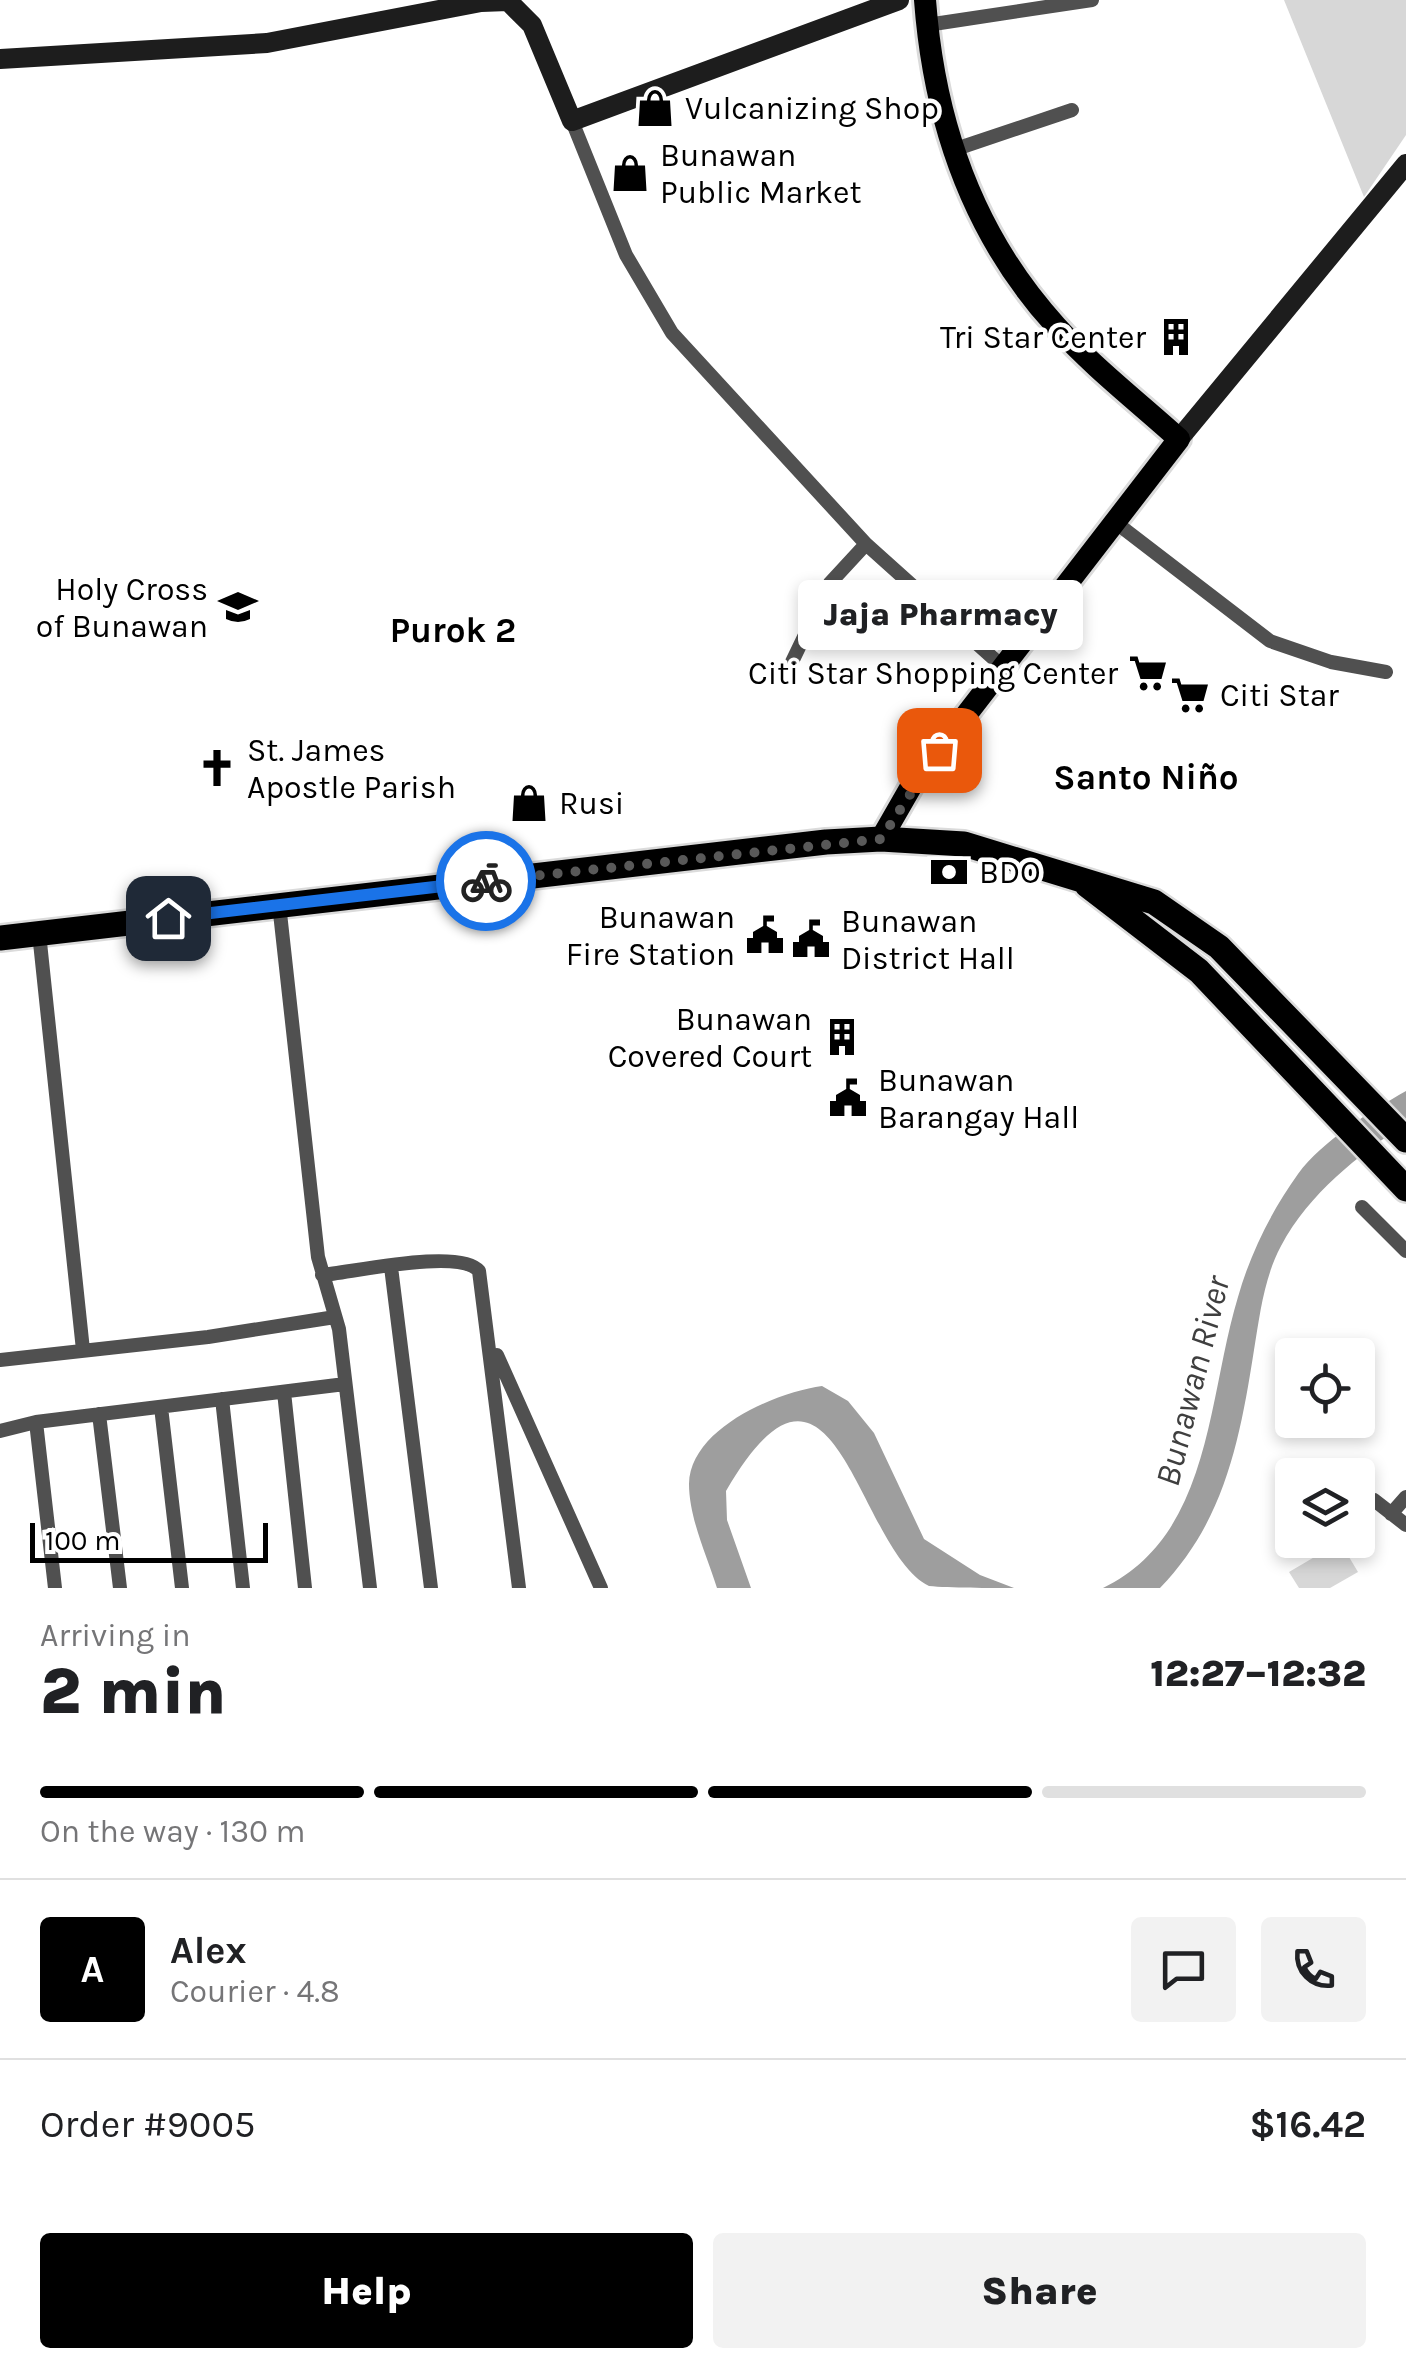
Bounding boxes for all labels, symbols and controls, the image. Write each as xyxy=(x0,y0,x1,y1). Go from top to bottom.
shop icon: Vulcanizing Shop xyxy=(634,87,676,129)
place label: Vulcanizing Shop xyxy=(685,90,939,127)
place label: Bunawan Public Market xyxy=(660,137,861,211)
shop icon: Bunawan Public Market xyxy=(609,152,651,194)
building icon: Tri Star Center xyxy=(1155,316,1197,358)
place label: Tri Star Center xyxy=(940,319,1146,356)
place label: Holy Cross of Bunawan xyxy=(36,571,208,645)
callout: Jaja Pharmacy xyxy=(796,580,1082,650)
school or university icon: Holy Cross of Bunawan xyxy=(217,586,259,628)
text: Jaja Pharmacy xyxy=(823,596,1058,633)
district label: Purok 2 xyxy=(390,610,516,651)
supermarket icon: Citi Star Shopping Center xyxy=(1127,652,1169,694)
place label: Citi Star Shopping Center xyxy=(748,655,1118,692)
supermarket icon: Citi Star xyxy=(1169,674,1211,716)
place label: Citi Star xyxy=(1220,677,1339,714)
pin xyxy=(897,708,982,793)
icon: bag xyxy=(912,723,967,778)
place label: St. James Apostle Parish xyxy=(247,732,456,806)
church icon: St. James Apostle Parish xyxy=(196,747,238,789)
district label: Santo Niño xyxy=(1053,757,1239,798)
shop icon: Rusi xyxy=(508,782,550,824)
place label: Rusi xyxy=(559,785,624,822)
courier xyxy=(436,831,536,931)
bank icon: BDO xyxy=(928,851,970,893)
icon: bike xyxy=(459,854,514,909)
place label: BDO xyxy=(979,854,1041,891)
pin xyxy=(126,876,211,961)
icon: home xyxy=(141,891,196,946)
place label: Bunawan Fire Station xyxy=(566,899,735,973)
place label: Bunawan District Hall xyxy=(841,903,1015,977)
public building icon: Bunawan Fire Station xyxy=(744,914,786,956)
public building icon: Bunawan District Hall xyxy=(790,918,832,960)
place label: Bunawan Covered Court xyxy=(608,1001,812,1075)
building icon: Bunawan Covered Court xyxy=(821,1016,863,1058)
place label: Bunawan Barangay Hall xyxy=(878,1062,1079,1136)
public building icon: Bunawan Barangay Hall xyxy=(827,1077,869,1119)
water label: Bunawan River xyxy=(1147,1271,1239,1490)
map controls xyxy=(1275,1338,1375,1558)
button: locate xyxy=(1275,1338,1375,1438)
button: layers xyxy=(1275,1458,1375,1558)
scale bar xyxy=(30,1518,268,1562)
text: 100 m xyxy=(45,1524,120,1557)
text: Arriving in xyxy=(40,1617,191,1654)
text: 12:27–12:32 xyxy=(1150,1651,1366,1696)
text: 2 min xyxy=(40,1653,226,1729)
text: On the way · 130 m xyxy=(40,1813,306,1850)
button: chat xyxy=(1131,1917,1236,2022)
button: phone xyxy=(1261,1917,1366,2022)
text: Alex xyxy=(170,1928,247,1973)
text: A xyxy=(81,1947,104,1992)
text: Courier · 4.8 xyxy=(170,1973,340,2010)
text: Order #9005 xyxy=(40,2102,255,2147)
text: $16.42 xyxy=(1249,2102,1366,2147)
button: Help xyxy=(40,2233,693,2348)
button: Share xyxy=(713,2233,1366,2348)

